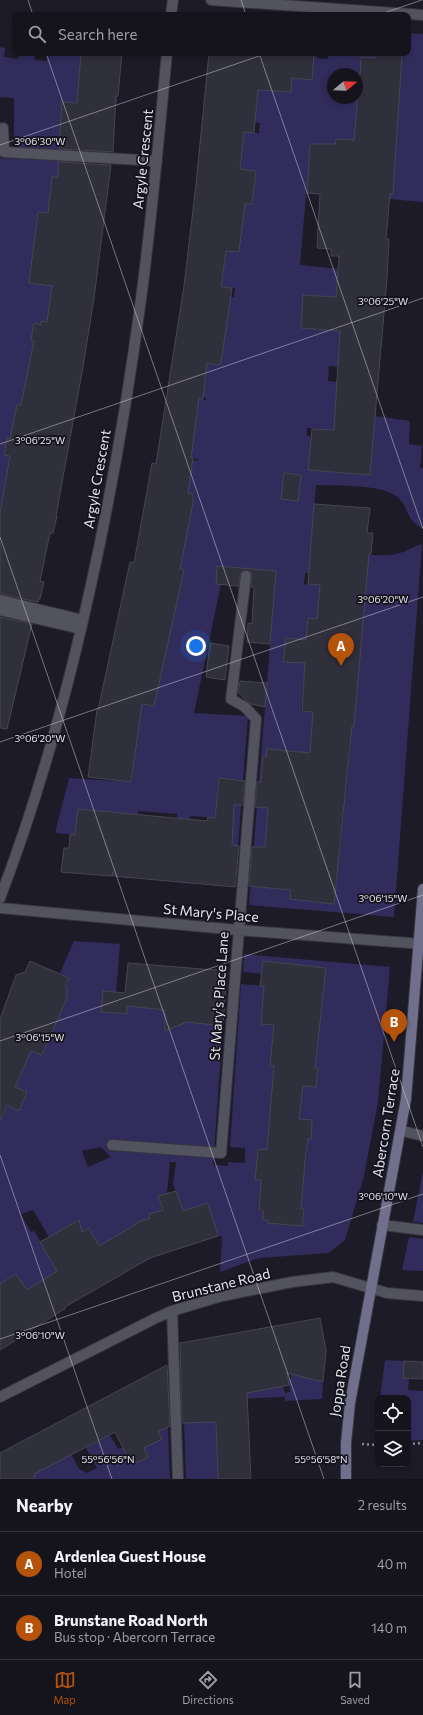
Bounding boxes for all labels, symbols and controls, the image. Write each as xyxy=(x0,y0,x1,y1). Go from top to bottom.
search box xyxy=(12,12,411,56)
icon: search xyxy=(26,23,48,45)
text: Search here xyxy=(58,25,137,43)
north arrow xyxy=(327,68,363,104)
street label: Argyle Crescent xyxy=(129,108,156,210)
text: 3°06'30"W xyxy=(14,135,66,147)
text: 3°06'25"W xyxy=(358,295,408,307)
street label: Argyle Crescent xyxy=(79,428,114,530)
text: 3°06'25"W xyxy=(15,434,65,446)
text: 3°06'20"W xyxy=(358,593,408,605)
pin: A xyxy=(328,633,354,666)
your location xyxy=(186,636,206,656)
text: 3°06'20"W xyxy=(15,732,65,744)
text: 3°06'15"W xyxy=(359,892,407,904)
street label: St Mary's Place xyxy=(163,900,259,925)
street label: St Mary's Place Lane xyxy=(206,931,231,1061)
pin: B xyxy=(381,1009,407,1042)
text: 3°06'15"W xyxy=(16,1031,64,1043)
street label: Abercorn Terrace xyxy=(368,1067,403,1179)
text: 3°06'10"W xyxy=(358,1190,408,1202)
street label: Brunstane Road xyxy=(170,1264,272,1305)
text: 3°06'10"W xyxy=(15,1329,65,1341)
street label: Joppa Road xyxy=(326,1344,354,1418)
map controls xyxy=(375,1395,411,1467)
button: locate xyxy=(375,1395,411,1431)
button: layers xyxy=(375,1431,411,1467)
text: 55°56'56"N xyxy=(81,1453,135,1465)
text: 55°56'58"N xyxy=(294,1453,348,1465)
text: Nearby xyxy=(16,1495,73,1516)
text: 2 results xyxy=(358,1497,407,1513)
text: Ardenlea Guest House xyxy=(54,1547,206,1565)
text: A xyxy=(24,1556,34,1572)
text: 40 m xyxy=(377,1556,407,1572)
text: Hotel xyxy=(54,1565,87,1581)
text: Brunstane Road North xyxy=(54,1611,208,1629)
text: B xyxy=(25,1620,33,1636)
text: 140 m xyxy=(371,1620,407,1636)
text: Bus stop · Abercorn Terrace xyxy=(54,1629,215,1645)
tab: Map xyxy=(53,1669,76,1706)
tab: Directions xyxy=(182,1669,234,1706)
tab: Saved xyxy=(340,1669,370,1706)

